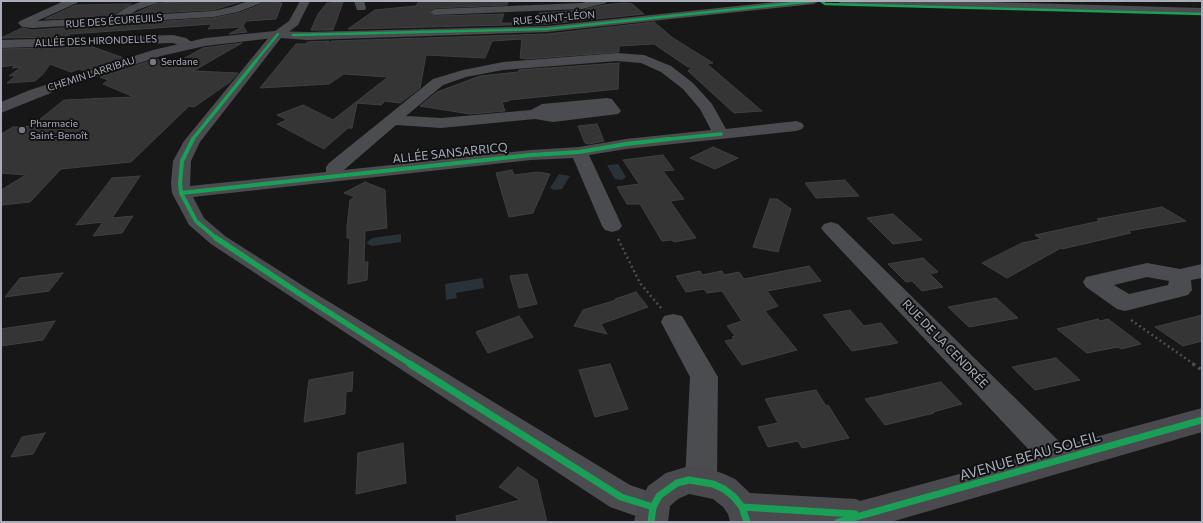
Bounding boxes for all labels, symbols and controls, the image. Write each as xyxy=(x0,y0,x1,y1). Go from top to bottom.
street label: RUE SAINT-LÉON xyxy=(513,8,595,28)
street label: RUE DES ÉCUREUILS xyxy=(65,12,163,30)
street label: ALLÉE DES HIRONDELLES xyxy=(35,33,157,49)
street label: CHEMIN LARRIBAU xyxy=(46,54,136,94)
place label: Serdane xyxy=(161,56,198,68)
marker: Serdane xyxy=(148,57,158,67)
place label: Pharmacie Saint-Benoît xyxy=(30,118,88,142)
marker: Pharmacie Saint-Benoît xyxy=(17,125,27,135)
street label: ALLÉE SANSARRICQ xyxy=(392,140,508,166)
street label: RUE DE LA CENDRÉE xyxy=(899,297,991,391)
street label: AVENUE BEAU SOLEIL xyxy=(958,428,1102,484)

